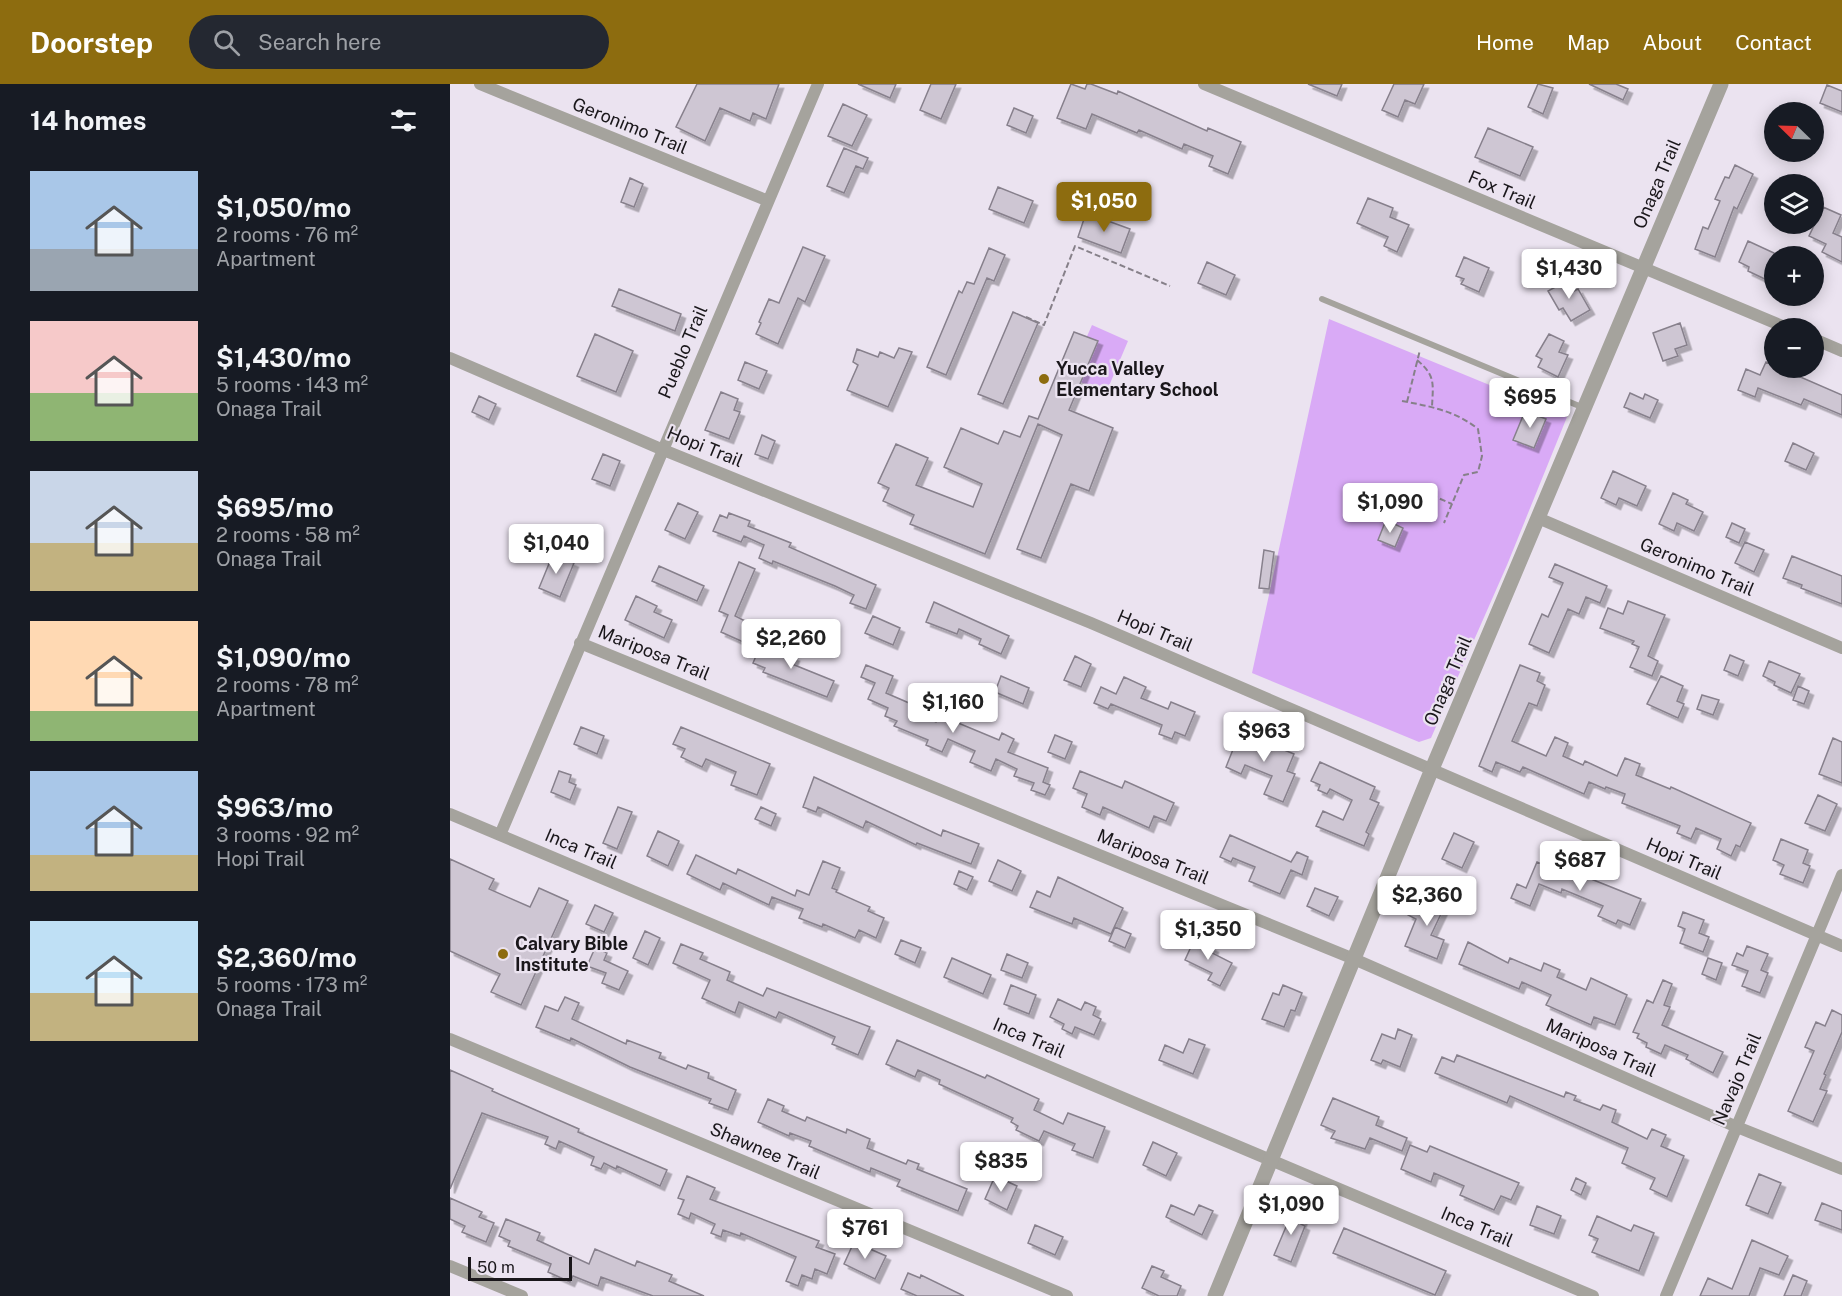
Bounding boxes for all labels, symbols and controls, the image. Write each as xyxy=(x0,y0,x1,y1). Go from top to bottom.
search box xyxy=(189,15,609,69)
text: Doorstep xyxy=(30,26,153,59)
icon: search xyxy=(210,26,243,59)
text: Search here xyxy=(258,29,381,55)
text: Home xyxy=(1476,30,1534,55)
text: Map xyxy=(1567,30,1610,55)
text: About xyxy=(1643,30,1702,55)
text: Contact xyxy=(1735,30,1812,55)
street label: Geronimo Trail xyxy=(570,93,691,158)
north arrow xyxy=(1764,102,1824,162)
map controls xyxy=(1764,102,1824,378)
icon: filters xyxy=(387,104,420,137)
text: 14 homes xyxy=(30,105,146,136)
street label: Onaga Trail xyxy=(1628,136,1685,232)
street label: Fox Trail xyxy=(1465,166,1539,213)
button: layers xyxy=(1764,174,1824,234)
pin: $1,050 xyxy=(1055,182,1153,233)
text: $1,050 xyxy=(1071,189,1138,213)
text: $1,050/mo xyxy=(216,192,351,223)
icon: home xyxy=(78,195,150,267)
text: 2 rooms · 76 m² xyxy=(216,223,358,247)
button: + xyxy=(1764,246,1824,306)
text: Apartment xyxy=(216,247,316,271)
pin: $1,430 xyxy=(1520,249,1618,300)
text: $1,430 xyxy=(1536,256,1602,280)
street label: Pueblo Trail xyxy=(654,302,712,401)
button: − xyxy=(1764,318,1824,378)
text: $1,430/mo xyxy=(216,342,351,373)
icon: home xyxy=(78,345,150,417)
place label: Yucca Valley Elementary School xyxy=(1056,358,1219,400)
marker: Yucca Valley Elementary School xyxy=(1037,372,1051,386)
text: 5 rooms · 143 m² xyxy=(216,373,368,397)
pin: $695 xyxy=(1494,378,1566,429)
text: $695 xyxy=(1503,385,1557,409)
text: Onaga Trail xyxy=(216,397,322,421)
street label: Hopi Trail xyxy=(664,422,746,471)
pin: $1,090 xyxy=(1341,483,1439,534)
text: $1,090 xyxy=(1357,490,1423,514)
text: $695/mo xyxy=(216,492,334,523)
icon: home xyxy=(78,495,150,567)
text: 2 rooms · 58 m² xyxy=(216,523,360,547)
pin: $1,040 xyxy=(507,524,605,575)
text: $1,040 xyxy=(523,531,589,555)
street label: Geronimo Trail xyxy=(1637,533,1758,600)
text: Onaga Trail xyxy=(216,547,322,571)
street label: Hopi Trail xyxy=(1114,605,1196,656)
pin: $2,260 xyxy=(742,619,840,670)
street label: Mariposa Trail xyxy=(595,621,713,684)
text: $2,260 xyxy=(756,626,827,650)
street label: Onaga Trail xyxy=(1419,633,1476,729)
text: $1,090/mo xyxy=(216,642,351,673)
icon: home xyxy=(78,645,150,717)
text: 2 rooms · 78 m² xyxy=(216,673,359,697)
pin: $1,160 xyxy=(904,683,1002,734)
text: $1,160 xyxy=(922,690,984,714)
text: Apartment xyxy=(216,697,316,721)
pin: $963 xyxy=(1228,712,1300,763)
text: $963 xyxy=(1237,719,1291,743)
text: $963/mo xyxy=(216,792,333,823)
icon: home xyxy=(78,795,150,867)
text: 3 rooms · 92 m² xyxy=(216,823,359,847)
street label: Inca Trail xyxy=(542,824,620,873)
street label: Mariposa Trail xyxy=(1094,825,1212,888)
street label: Hopi Trail xyxy=(1643,833,1725,884)
pin: $687 xyxy=(1544,841,1616,892)
text: Hopi Trail xyxy=(216,847,305,871)
text: $687 xyxy=(1554,848,1606,872)
pin: $2,360 xyxy=(1378,876,1476,927)
text: $2,360 xyxy=(1391,883,1463,907)
pin: $1,350 xyxy=(1159,910,1257,961)
text: $1,350 xyxy=(1174,917,1242,941)
place label: Calvary Bible Institute xyxy=(515,933,628,975)
text: $2,360/mo xyxy=(216,942,357,973)
icon: home xyxy=(78,945,150,1017)
marker: Calvary Bible Institute xyxy=(496,947,510,961)
text: 5 rooms · 173 m² xyxy=(216,973,367,997)
text: Onaga Trail xyxy=(216,997,322,1021)
street label: Inca Trail xyxy=(990,1013,1068,1062)
street label: Mariposa Trail xyxy=(1543,1014,1660,1081)
street label: Navajo Trail xyxy=(1708,1030,1765,1128)
street label: Shawnee Trail xyxy=(707,1118,824,1183)
pin: $835 xyxy=(965,1142,1037,1193)
text: $835 xyxy=(974,1149,1028,1173)
pin: $1,090 xyxy=(1242,1185,1340,1236)
text: $1,090 xyxy=(1258,1192,1324,1216)
street label: Inca Trail xyxy=(1438,1202,1516,1251)
pin: $761 xyxy=(829,1209,901,1260)
text: $761 xyxy=(841,1216,889,1240)
scale bar xyxy=(468,1254,572,1282)
text: 50 m xyxy=(477,1258,515,1277)

